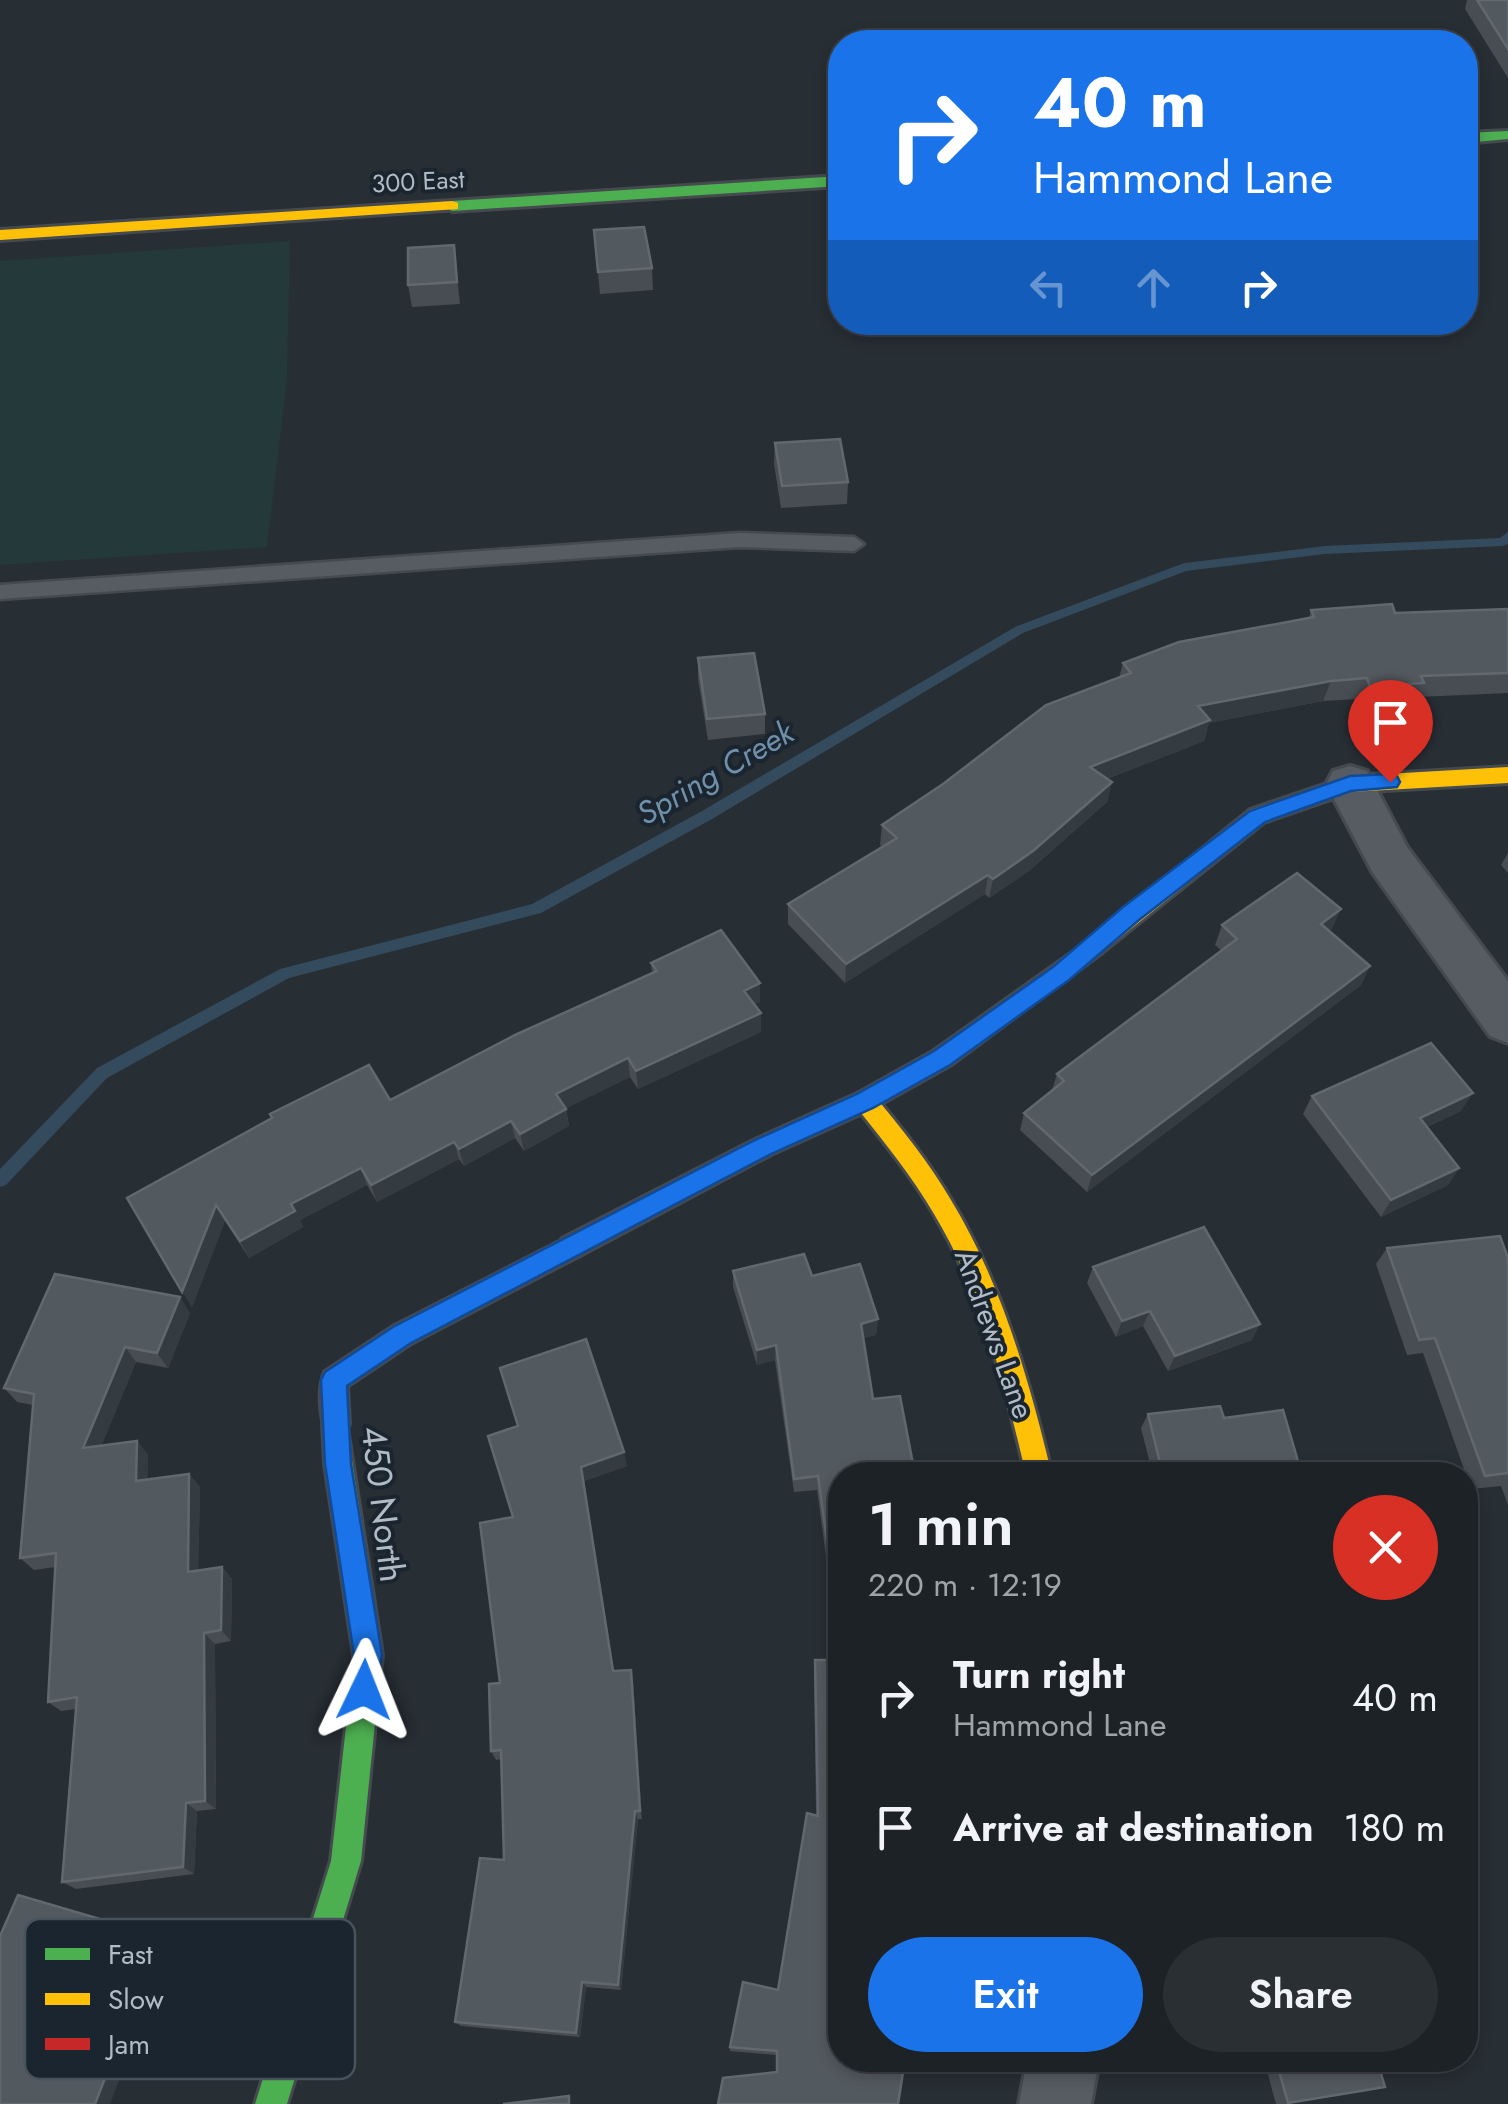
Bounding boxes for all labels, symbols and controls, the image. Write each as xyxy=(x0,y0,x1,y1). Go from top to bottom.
text: 40 m xyxy=(1033,52,1207,153)
icon: right xyxy=(868,70,998,200)
text: Hammond Lane xyxy=(1033,145,1333,210)
street label: 300 East xyxy=(371,161,465,201)
icon: left xyxy=(1021,260,1076,315)
icon: ahead xyxy=(1126,260,1181,315)
icon: right xyxy=(1231,260,1286,315)
pin xyxy=(1348,680,1433,783)
icon: arrive xyxy=(1363,695,1418,750)
water label: Spring Creek xyxy=(628,709,803,836)
street label: Andrews Lane xyxy=(944,1243,1045,1425)
street label: 450 North xyxy=(349,1423,417,1585)
text: 1 min xyxy=(868,1481,1014,1568)
button: close xyxy=(1333,1495,1438,1600)
text: 220 m · 12:19 xyxy=(868,1562,1062,1608)
position arrow xyxy=(312,1638,416,1742)
text: Turn right xyxy=(953,1647,1125,1702)
icon: right xyxy=(868,1670,923,1725)
text: 40 m xyxy=(1352,1670,1438,1725)
text: Hammond Lane xyxy=(953,1702,1166,1748)
icon: arrive xyxy=(868,1800,923,1855)
text: Arrive at destination xyxy=(953,1800,1314,1855)
text: 180 m xyxy=(1344,1800,1445,1855)
legend xyxy=(25,1919,355,2079)
text: Fast xyxy=(108,1934,153,1975)
button: Exit xyxy=(868,1937,1143,2052)
button: Share xyxy=(1163,1937,1438,2052)
text: Slow xyxy=(108,1979,164,2020)
text: Jam xyxy=(104,2024,150,2065)

